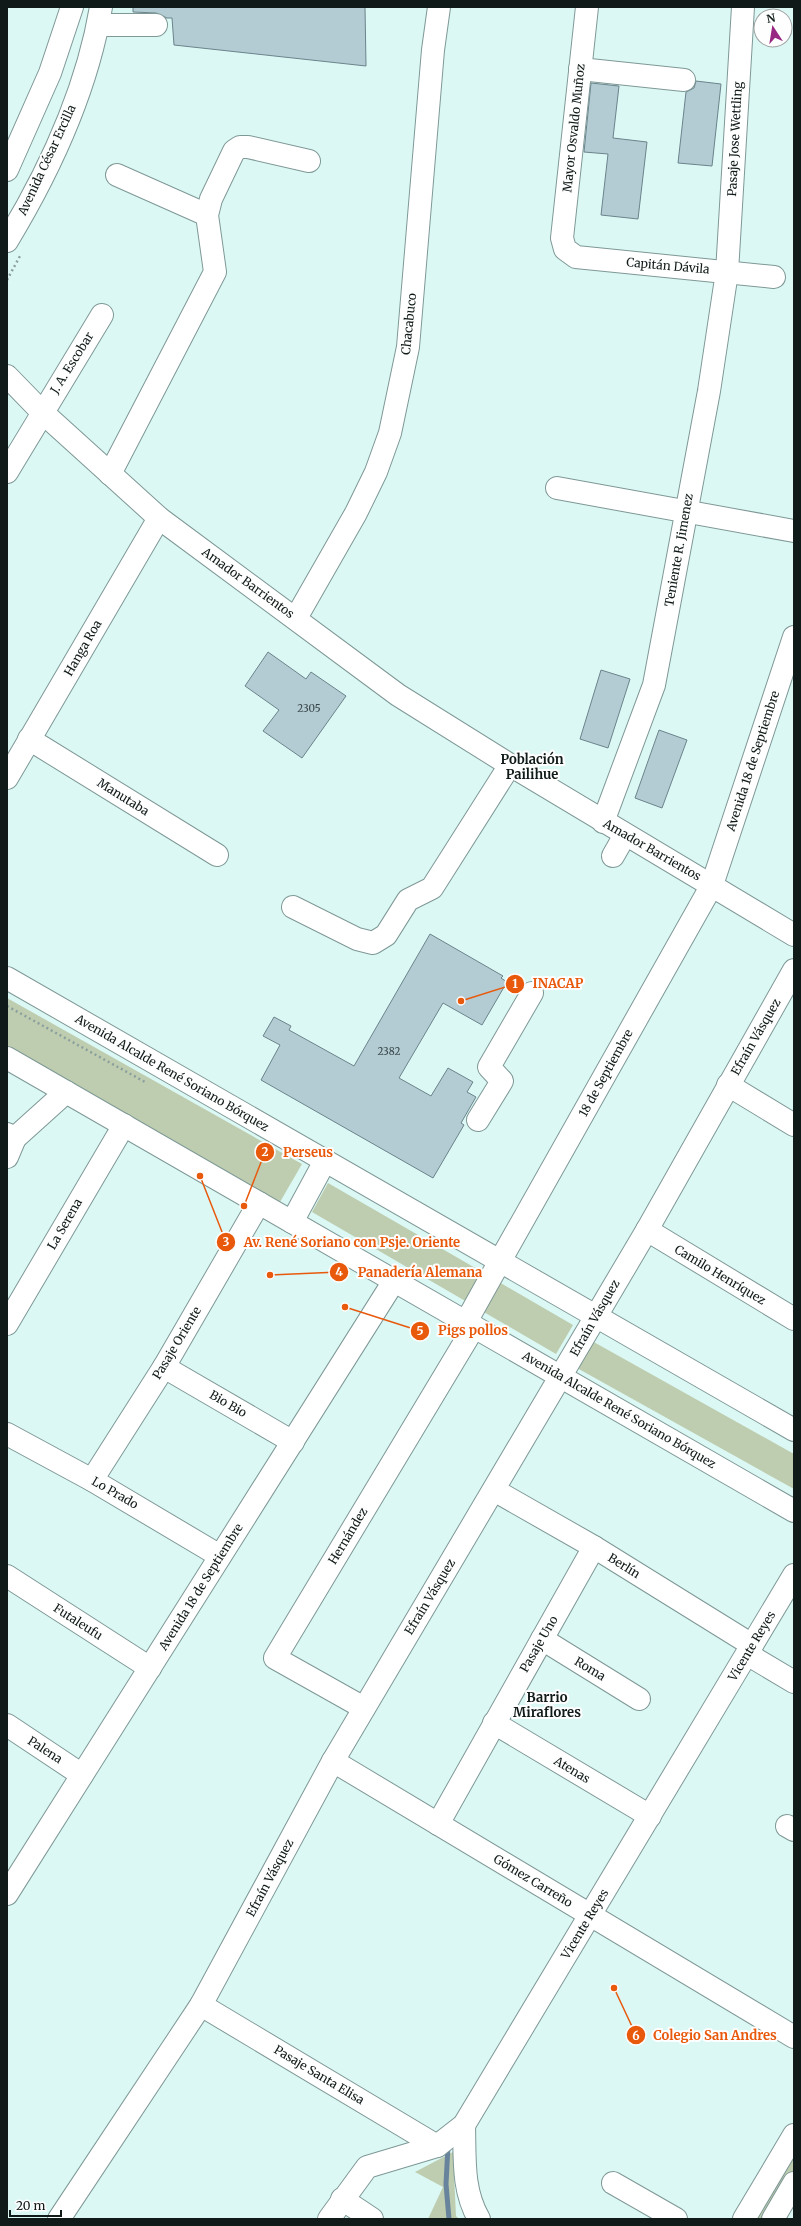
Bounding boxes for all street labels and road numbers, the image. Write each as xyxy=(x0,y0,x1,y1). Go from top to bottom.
street label: Mayor Osvaldo Muñoz xyxy=(559,62,588,193)
street label: Pasaje Jose Wettling xyxy=(724,80,745,197)
street label: Avenida César Ercilla xyxy=(14,102,79,218)
street label: Capitán Dávila xyxy=(626,254,711,277)
street label: Chacabuco xyxy=(398,292,419,356)
street label: J. A. Escobar xyxy=(46,329,97,397)
street label: Teniente R. Jimenez xyxy=(661,492,696,608)
street label: Amador Barrientos xyxy=(198,544,297,621)
street label: Hanga Roa xyxy=(61,617,105,678)
street label: Avenida 18 de Septiembre xyxy=(722,689,782,834)
street label: Manutaba xyxy=(95,775,152,819)
street label: Amador Barrientos xyxy=(600,815,704,884)
street label: Efraín Vásquez xyxy=(728,995,784,1078)
street label: Avenida Alcalde René Soriano Bórquez xyxy=(72,1010,272,1135)
street label: 18 de Septiembre xyxy=(575,1026,636,1119)
street label: La Serena xyxy=(44,1195,85,1252)
street label: Camilo Henríquez xyxy=(672,1241,769,1308)
street label: Efraín Vásquez xyxy=(567,1276,623,1359)
street label: Pasaje Oriente xyxy=(149,1304,204,1382)
street label: Avenida Alcalde René Soriano Bórquez xyxy=(519,1347,719,1472)
street label: Bio Bio xyxy=(207,1387,250,1420)
street label: Lo Prado xyxy=(89,1473,141,1512)
street label: Hernández xyxy=(325,1504,371,1567)
street label: Avenida 18 de Septiembre xyxy=(155,1521,246,1654)
street label: Berlín xyxy=(605,1550,643,1581)
street label: Efraín Vásquez xyxy=(401,1556,458,1637)
street label: Futaleufu xyxy=(51,1600,106,1643)
street label: Vicente Reyes xyxy=(724,1608,778,1684)
street label: Pasaje Uno xyxy=(516,1613,561,1675)
street label: Roma xyxy=(572,1653,609,1684)
street label: Palena xyxy=(25,1733,66,1767)
street label: Atenas xyxy=(551,1753,593,1786)
street label: Efraín Vásquez xyxy=(243,1836,297,1919)
street label: Gómez Carreño xyxy=(491,1851,576,1910)
street label: Vicente Reyes xyxy=(557,1886,611,1962)
street label: Pasaje Santa Elisa xyxy=(271,2042,368,2108)

